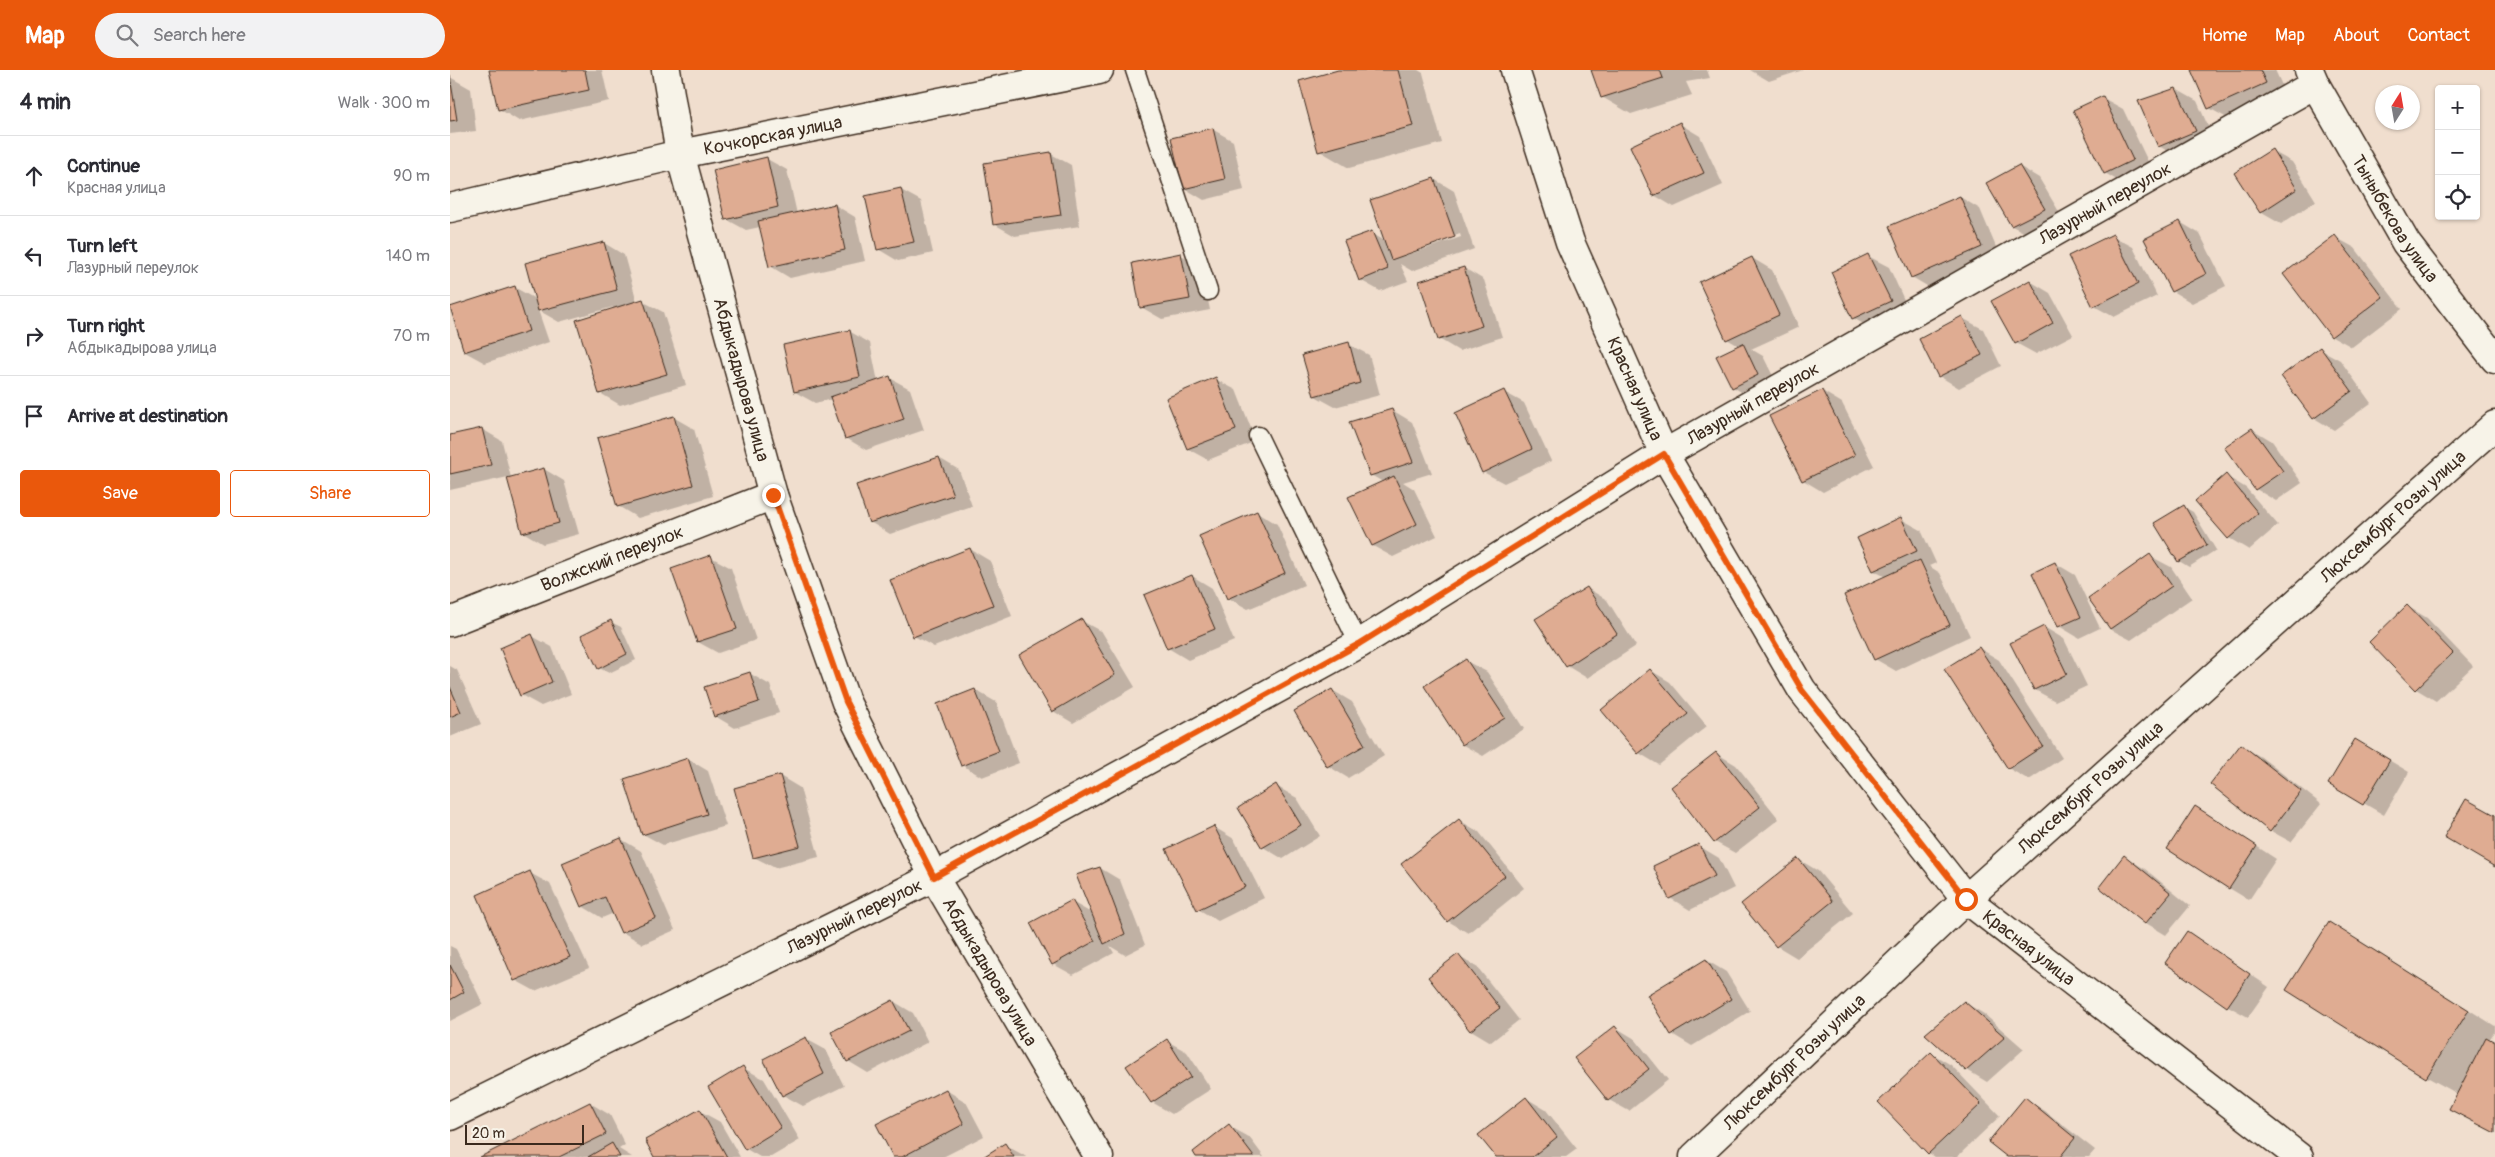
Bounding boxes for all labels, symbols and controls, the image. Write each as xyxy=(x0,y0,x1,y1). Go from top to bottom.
search box xyxy=(95,13,445,58)
text: Map xyxy=(25,21,65,50)
icon: search xyxy=(113,21,141,49)
text: Search here xyxy=(153,23,246,47)
text: Home xyxy=(2202,24,2247,47)
text: Map xyxy=(2275,24,2305,47)
text: About xyxy=(2333,24,2379,47)
text: Contact xyxy=(2407,24,2470,47)
north arrow xyxy=(2375,85,2420,130)
map controls xyxy=(2435,85,2480,220)
button: + xyxy=(2435,85,2480,130)
text: 4 min xyxy=(20,89,71,116)
text: Walk · 300 m xyxy=(338,93,430,113)
street label: Кочкорская улица xyxy=(702,111,844,161)
button: − xyxy=(2435,130,2480,175)
street label: Тыныбекова улица xyxy=(2346,151,2443,287)
text: Continue xyxy=(67,154,140,178)
street label: Лазурный переулок xyxy=(2034,157,2176,251)
icon: ahead xyxy=(20,162,48,190)
text: 90 m xyxy=(393,166,430,186)
button: locate xyxy=(2435,175,2480,220)
text: Красная улица xyxy=(67,178,166,198)
text: Turn left xyxy=(67,234,137,258)
icon: left xyxy=(20,242,48,270)
text: 140 m xyxy=(386,246,430,266)
text: Лазурный переулок xyxy=(67,258,199,278)
street label: Абдыкадырова улица xyxy=(708,295,774,464)
text: Turn right xyxy=(67,314,145,338)
icon: right xyxy=(20,322,48,350)
text: 70 m xyxy=(393,326,430,346)
street label: Красная улица xyxy=(1602,333,1668,444)
text: Абдыкадырова улица xyxy=(67,338,217,358)
street label: Лазурный переулок xyxy=(1682,357,1823,451)
icon: arrive xyxy=(20,402,48,430)
text: Arrive at destination xyxy=(67,404,228,428)
street label: Люксембург Розы улица xyxy=(2315,446,2471,589)
button: Save xyxy=(20,470,220,517)
button: Share xyxy=(230,470,430,517)
route end xyxy=(762,484,785,507)
street label: Волжский переулок xyxy=(537,520,687,597)
street label: Люксембург Розы улица xyxy=(2012,716,2169,860)
street label: Лазурный переулок xyxy=(782,874,926,960)
route start xyxy=(1955,888,1978,911)
street label: Абдыкадырова улица xyxy=(937,894,1042,1051)
street label: Красная улица xyxy=(1978,905,2079,991)
street label: Люксембург Розы улица xyxy=(1718,989,1871,1136)
scale bar xyxy=(465,1122,584,1145)
text: 20 m xyxy=(472,1125,505,1142)

